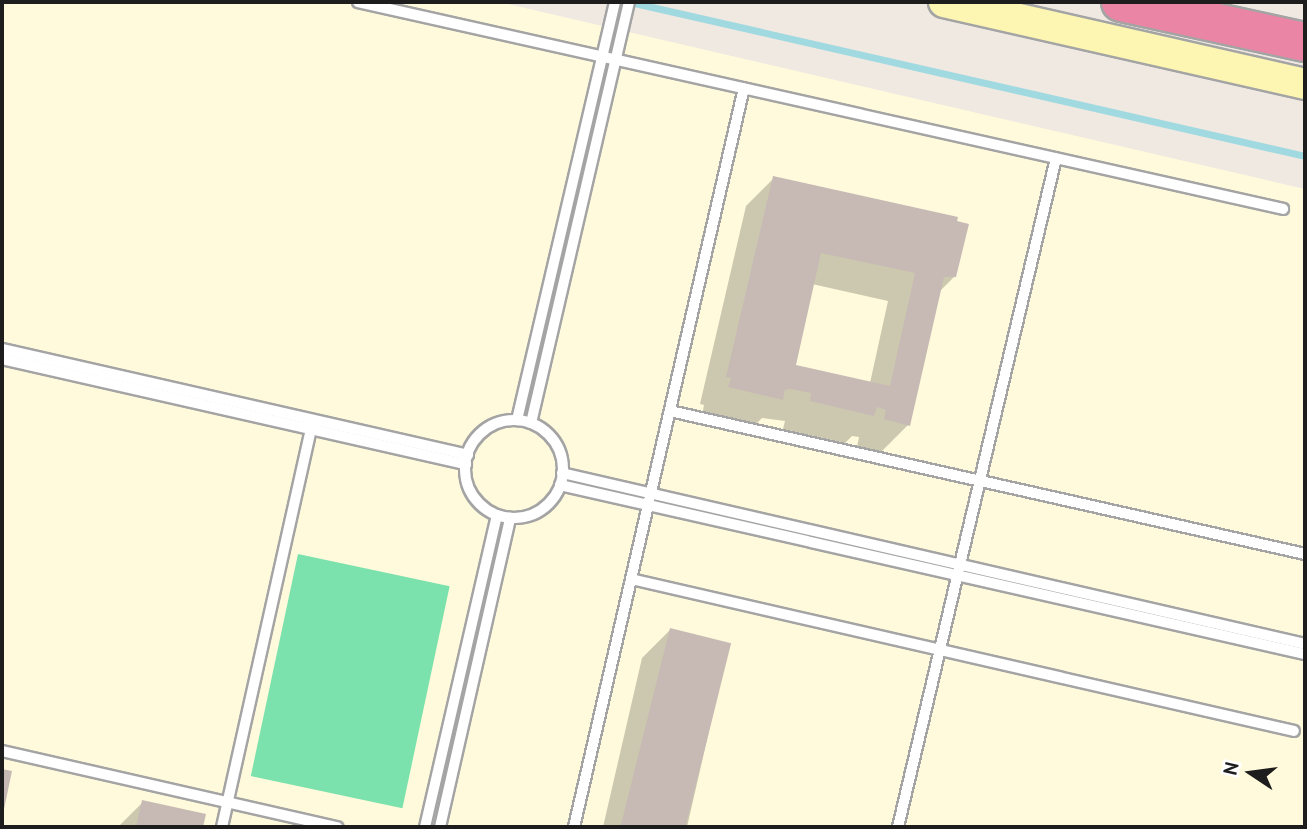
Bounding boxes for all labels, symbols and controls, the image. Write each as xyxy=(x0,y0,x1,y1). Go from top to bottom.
north arrow xyxy=(1216,738,1286,808)
text: N xyxy=(1217,760,1244,777)

